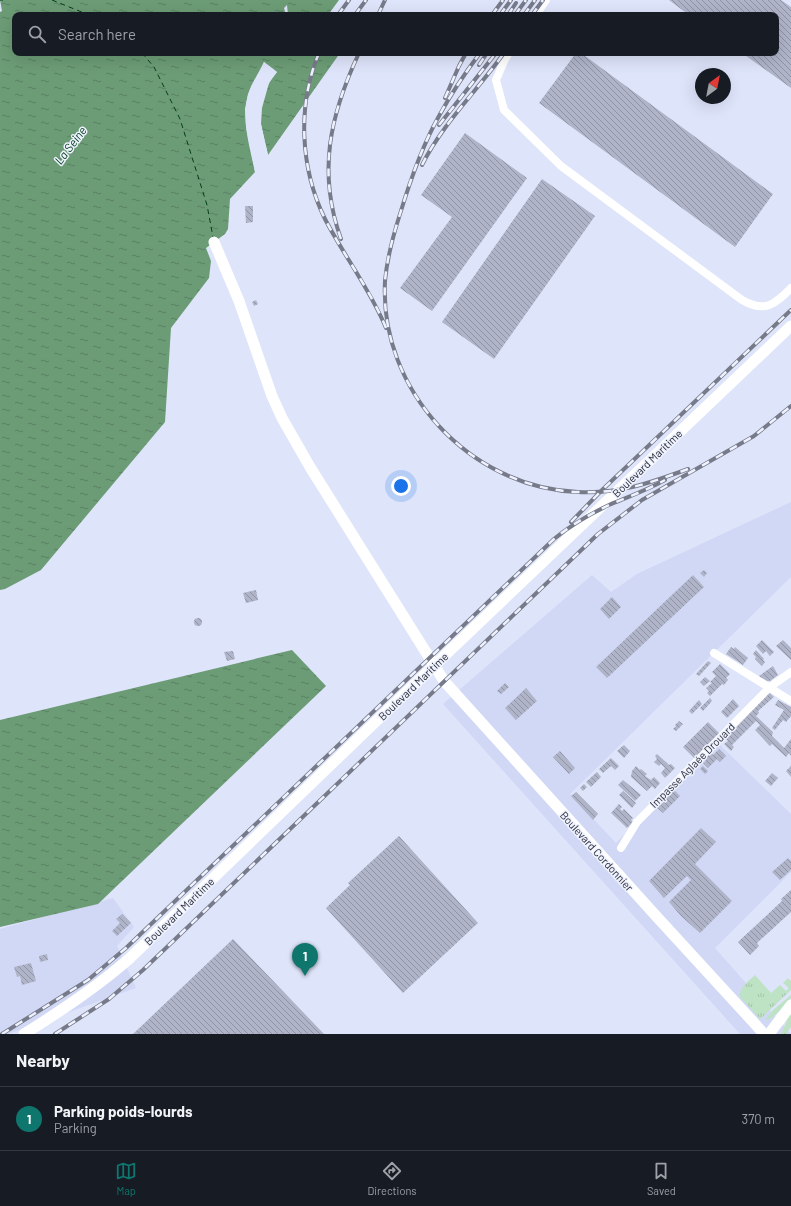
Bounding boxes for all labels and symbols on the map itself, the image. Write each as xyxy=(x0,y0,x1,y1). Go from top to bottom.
north arrow xyxy=(695,68,731,104)
water label: La Seine xyxy=(51,123,89,167)
street label: Boulevard Maritime xyxy=(609,426,685,500)
your location xyxy=(391,476,411,496)
street label: Boulevard Maritime xyxy=(375,649,451,723)
street label: Impasse Aglaée Drouard xyxy=(647,720,737,810)
street label: Boulevard Cordonnier xyxy=(558,808,636,894)
street label: Boulevard Maritime xyxy=(141,874,217,948)
pin: 1 xyxy=(292,943,318,976)

